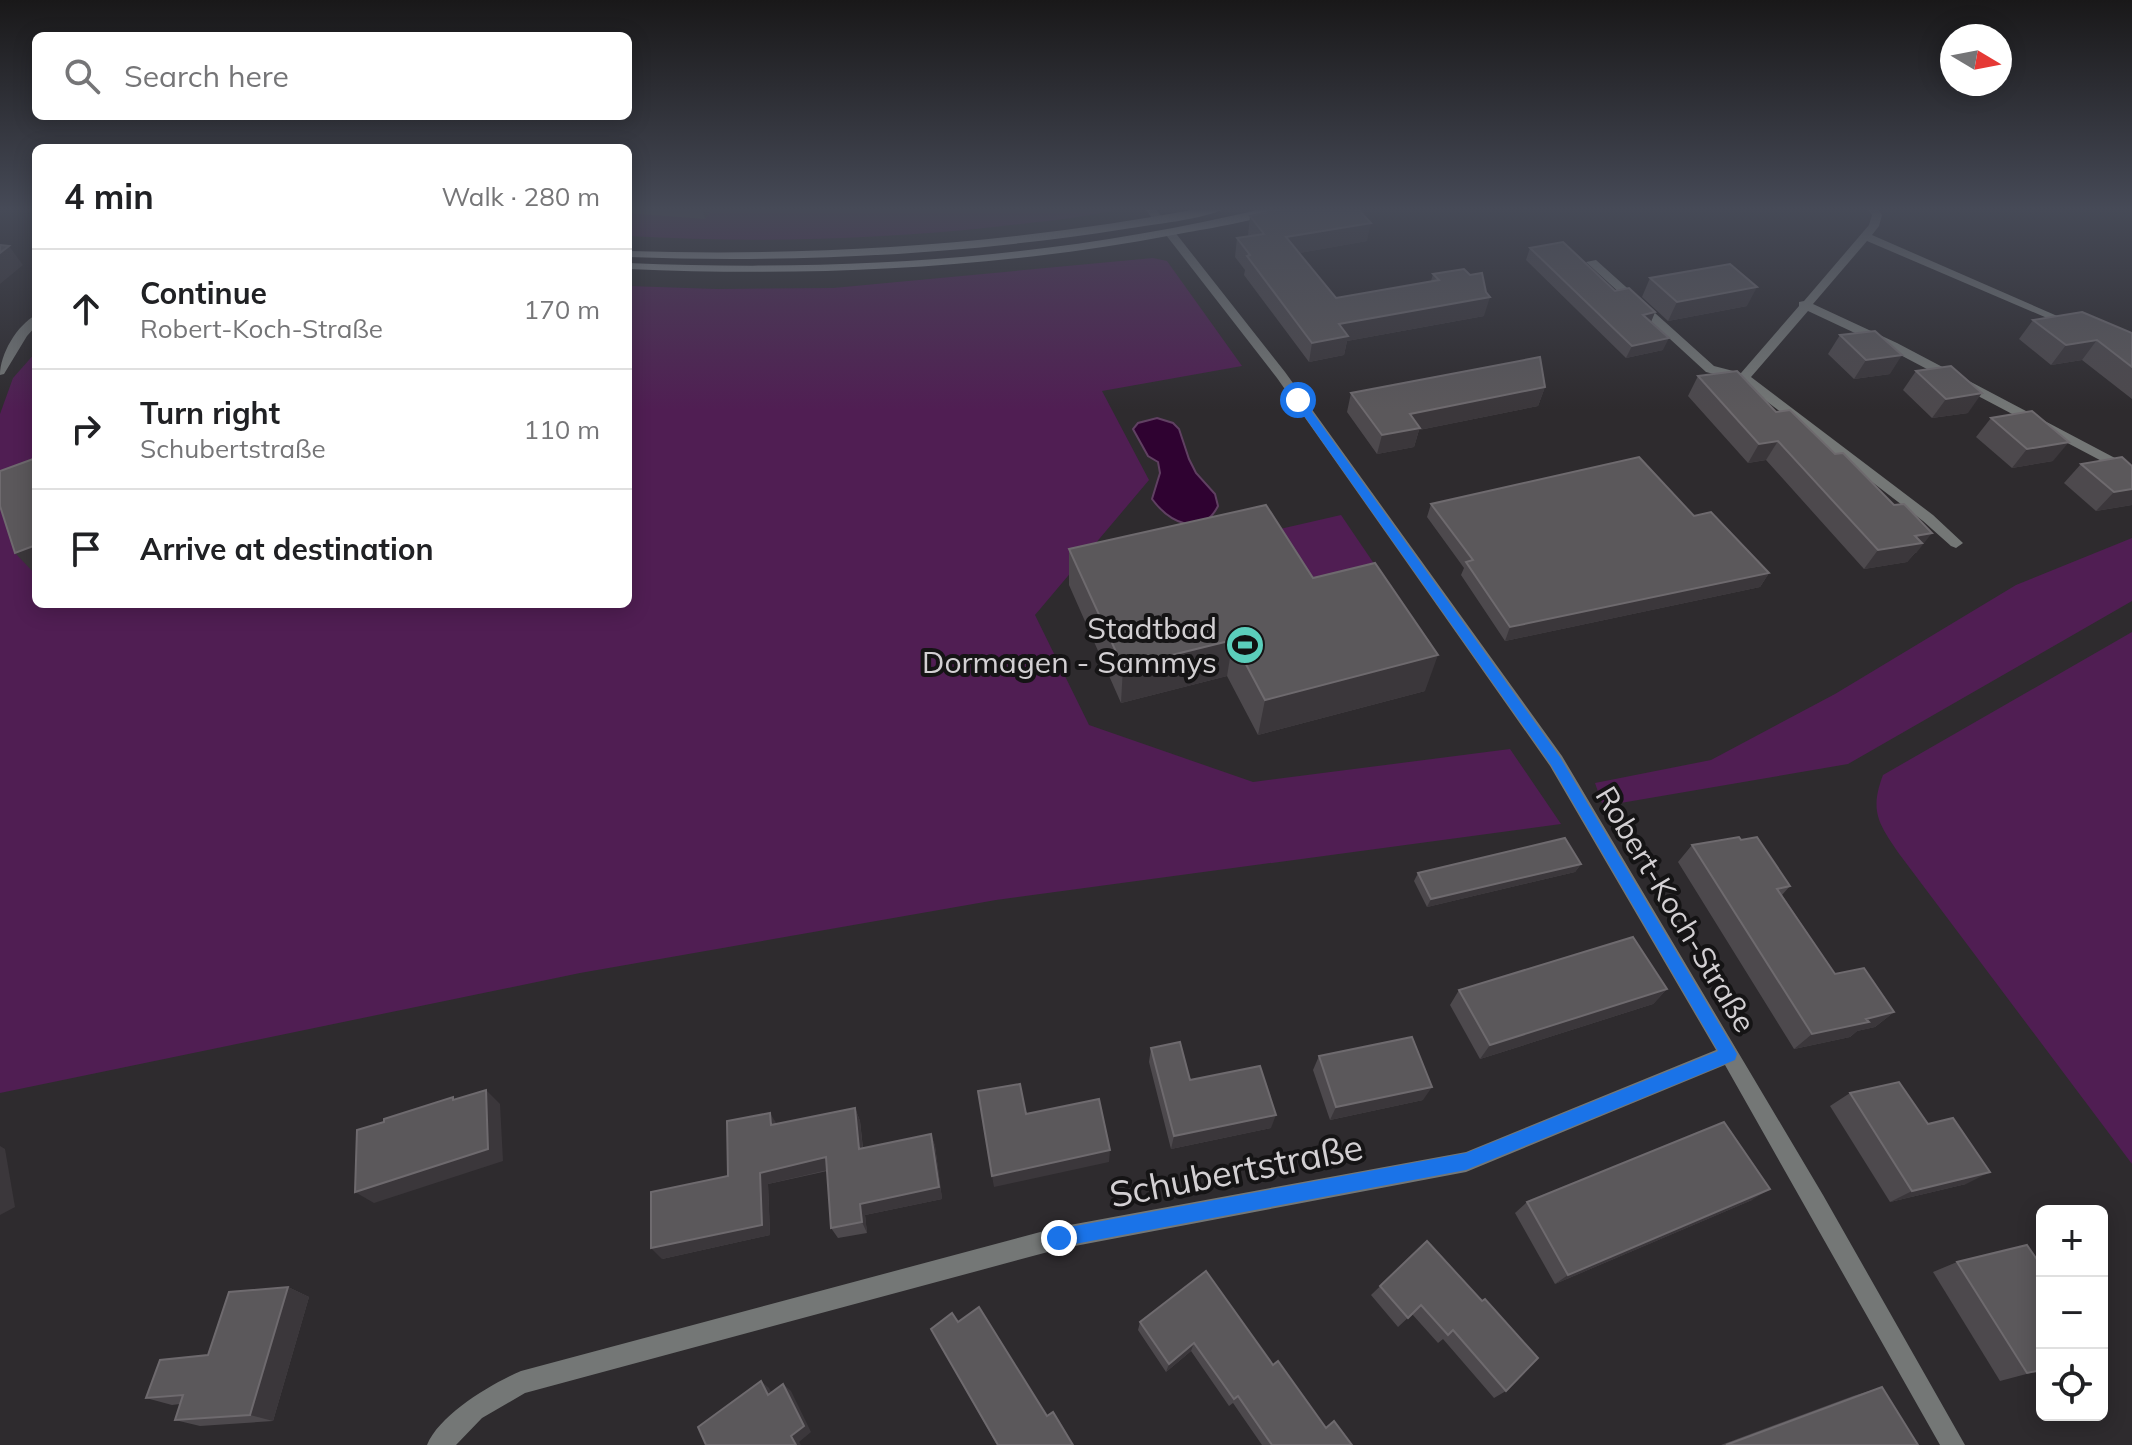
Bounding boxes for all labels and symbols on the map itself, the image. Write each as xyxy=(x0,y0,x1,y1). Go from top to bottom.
north arrow xyxy=(1940,24,2012,96)
route start xyxy=(1280,382,1316,418)
place label: Stadtbad Dormagen - Sammys xyxy=(922,609,1217,681)
sports icon: Stadtbad Dormagen - Sammys xyxy=(1224,624,1266,666)
street label: Robert-Koch-Straße xyxy=(1588,779,1764,1039)
street label: Schubertstraße xyxy=(1106,1123,1366,1217)
route end xyxy=(1041,1220,1077,1256)

